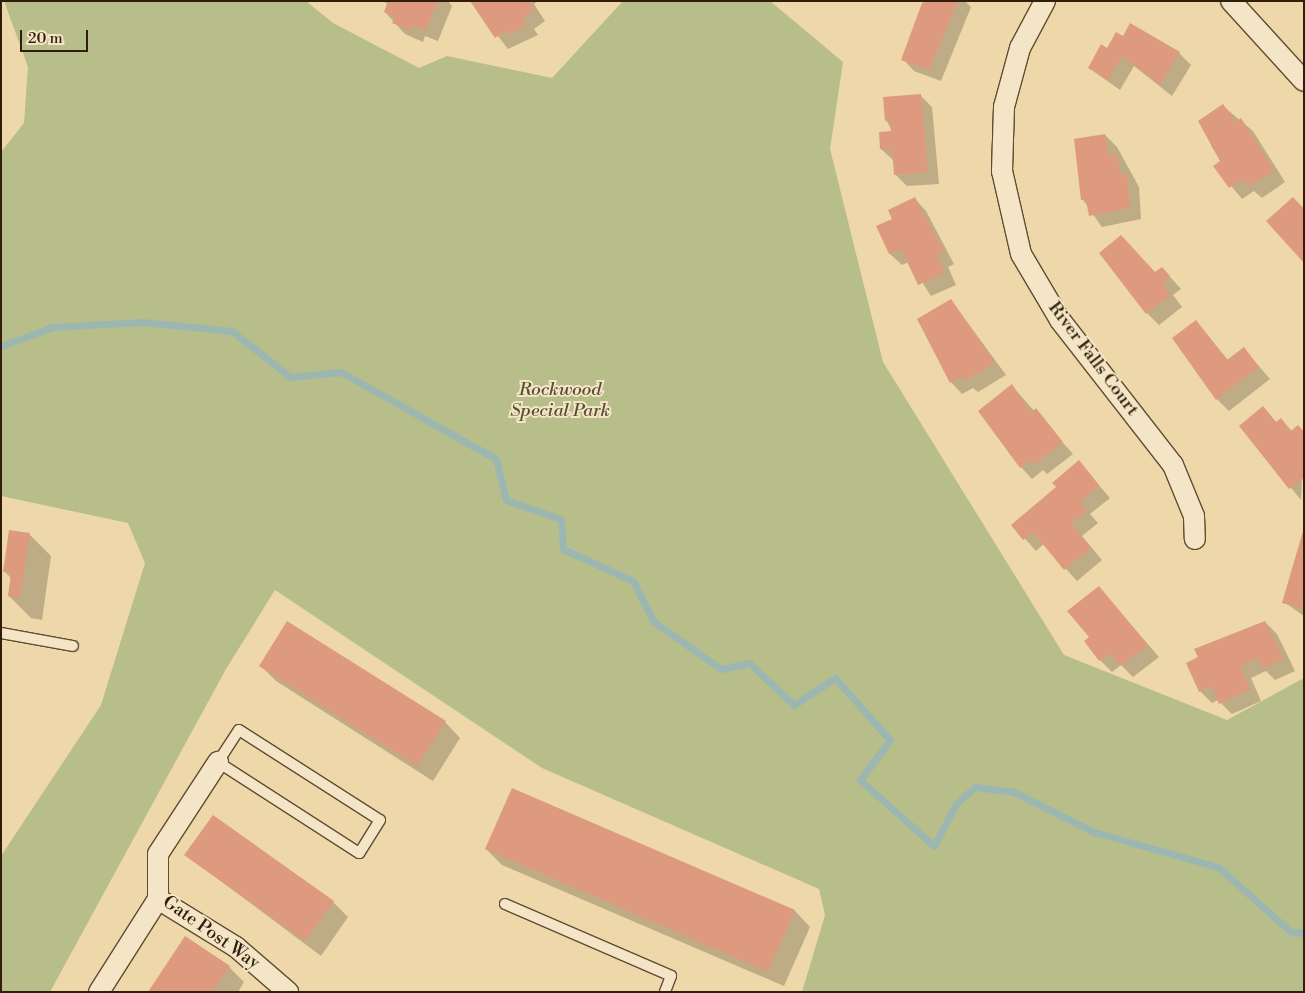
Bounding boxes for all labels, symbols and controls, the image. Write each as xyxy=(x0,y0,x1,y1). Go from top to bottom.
scale bar xyxy=(22,20,90,52)
text: 20 m xyxy=(28,29,63,48)
street label: River Falls Court xyxy=(1043,298,1143,420)
park label: Rockwood Special Park xyxy=(510,380,610,422)
street label: Gate Post Way xyxy=(158,892,264,974)

